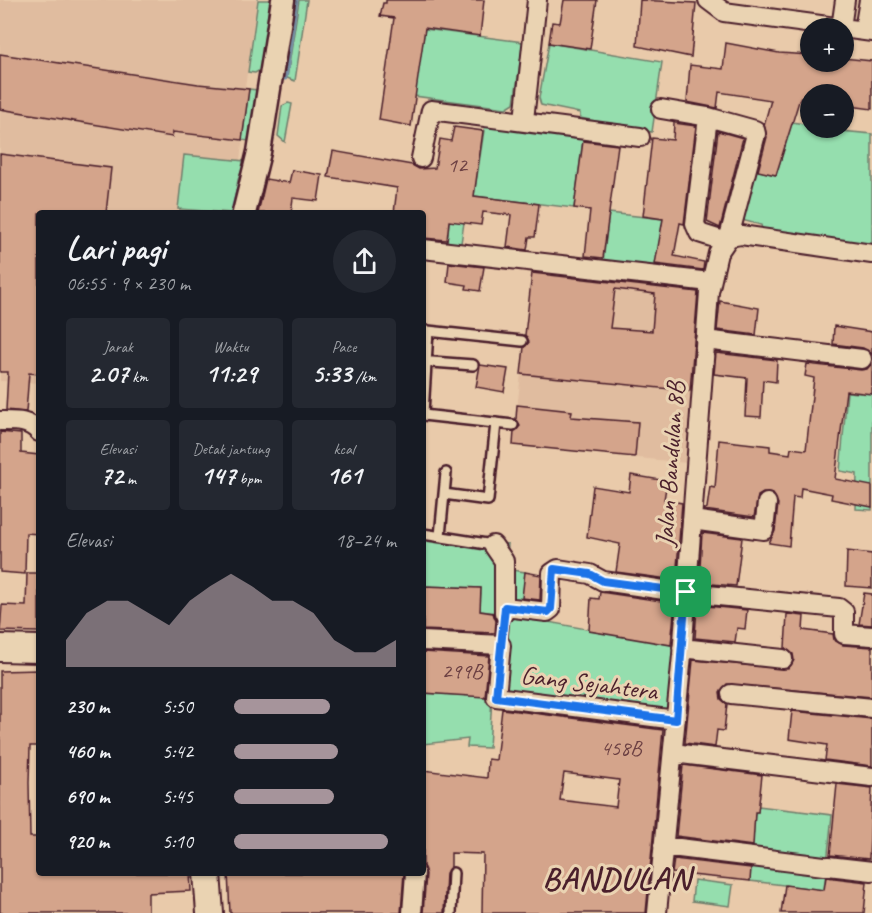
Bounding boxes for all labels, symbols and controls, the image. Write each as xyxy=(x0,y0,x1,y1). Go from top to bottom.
map controls xyxy=(800,18,854,138)
button: + xyxy=(800,18,854,72)
button: − xyxy=(800,84,854,138)
house number: 12 xyxy=(447,151,469,179)
text: Lari pagi xyxy=(66,227,166,269)
button: share xyxy=(333,230,396,293)
text: 06:55 · 9 × 230 m xyxy=(66,271,190,296)
text: Jarak xyxy=(103,337,133,357)
text: Waktu xyxy=(213,337,249,357)
text: Pace xyxy=(332,337,356,357)
text: 2.07 xyxy=(88,357,128,390)
text: 11:29 xyxy=(205,357,257,390)
text: 5:33 xyxy=(312,357,352,390)
text: km xyxy=(128,367,148,387)
text: /km xyxy=(352,367,376,387)
street label: Jalan Bandulan 8B xyxy=(648,379,692,550)
text: Elevasi xyxy=(100,439,136,459)
text: Detak jantung xyxy=(192,439,270,459)
text: kcal xyxy=(333,439,355,459)
text: 72 xyxy=(100,459,123,492)
text: 147 xyxy=(201,459,236,492)
text: 161 xyxy=(326,459,362,492)
text: m xyxy=(123,469,136,489)
text: bpm xyxy=(236,469,261,489)
text: Elevasi xyxy=(66,528,112,553)
text: 18–24 m xyxy=(335,528,396,553)
pin xyxy=(660,566,711,617)
icon: arrive xyxy=(669,575,702,608)
house number: 299B xyxy=(441,657,484,685)
street label: Gang Sejahtera xyxy=(519,658,661,708)
text: 230 m xyxy=(66,694,109,719)
text: 5:50 xyxy=(162,694,193,719)
house number: 458B xyxy=(600,734,643,762)
text: 460 m xyxy=(66,739,110,764)
text: 5:42 xyxy=(162,739,193,764)
text: 690 m xyxy=(66,784,109,809)
text: 5:45 xyxy=(162,784,193,809)
text: 920 m xyxy=(66,829,109,854)
text: 5:10 xyxy=(162,829,193,854)
district label: BANDULAN xyxy=(543,858,695,899)

